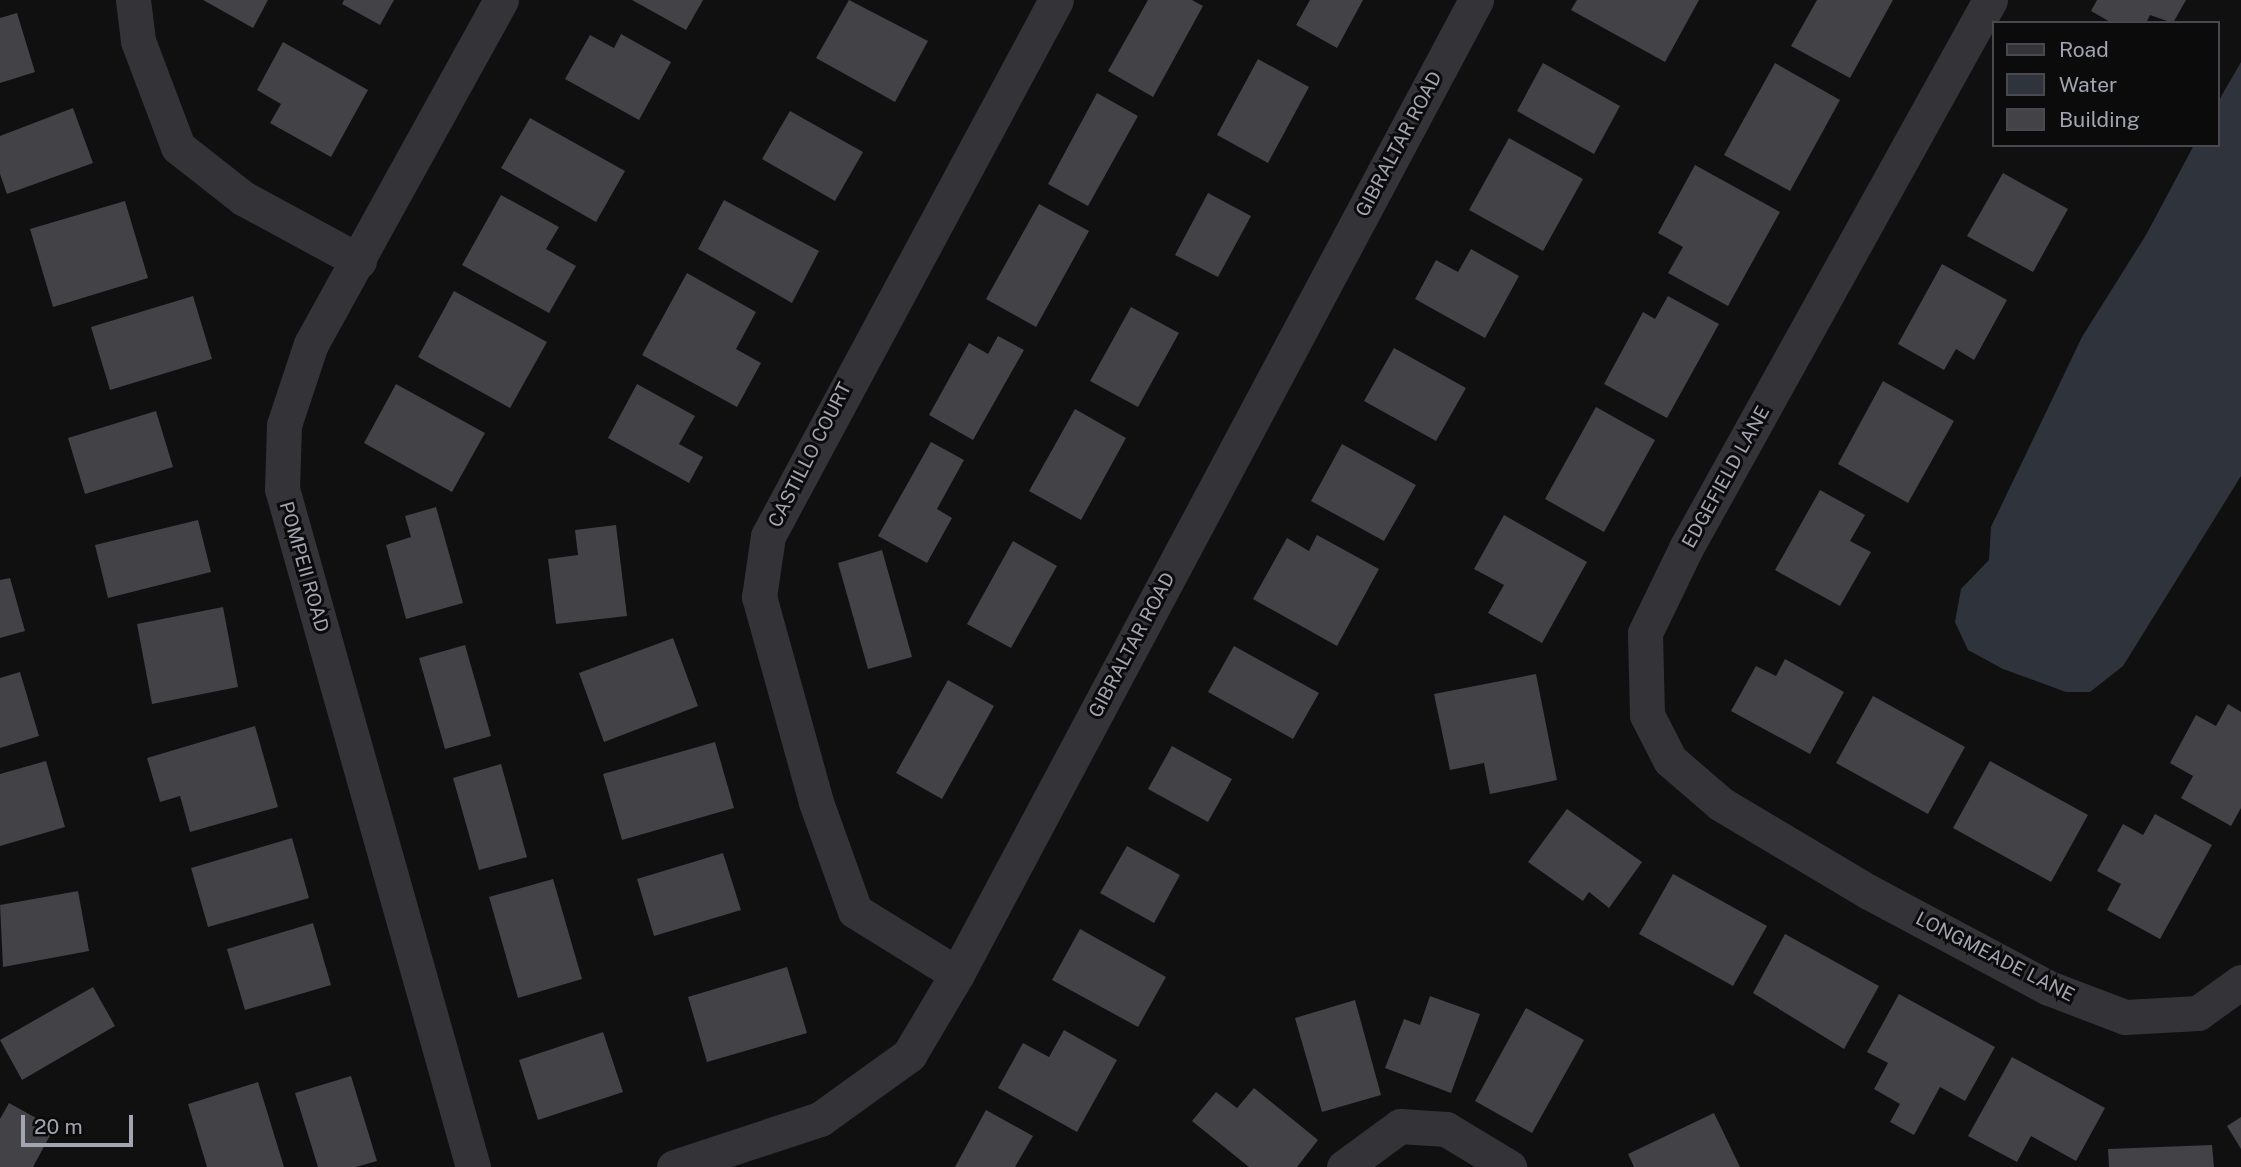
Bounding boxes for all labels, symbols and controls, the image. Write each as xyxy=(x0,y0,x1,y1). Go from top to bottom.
legend xyxy=(1993,21,2220,147)
text: Road xyxy=(2059,37,2109,62)
street label: GIBRALTAR ROAD xyxy=(1351,68,1447,220)
text: Water xyxy=(2059,72,2117,97)
text: Building xyxy=(2059,107,2140,132)
street label: CASTILLO COURT xyxy=(764,379,856,531)
street label: EDGEFIELD LANE xyxy=(1677,402,1775,552)
street label: POMPEII ROAD xyxy=(274,499,334,635)
street label: GIBRALTAR ROAD xyxy=(1084,569,1180,721)
street label: LONGMEADE LANE xyxy=(1912,907,2078,1007)
scale bar xyxy=(24,1100,136,1144)
text: 20 m xyxy=(34,1114,83,1139)

